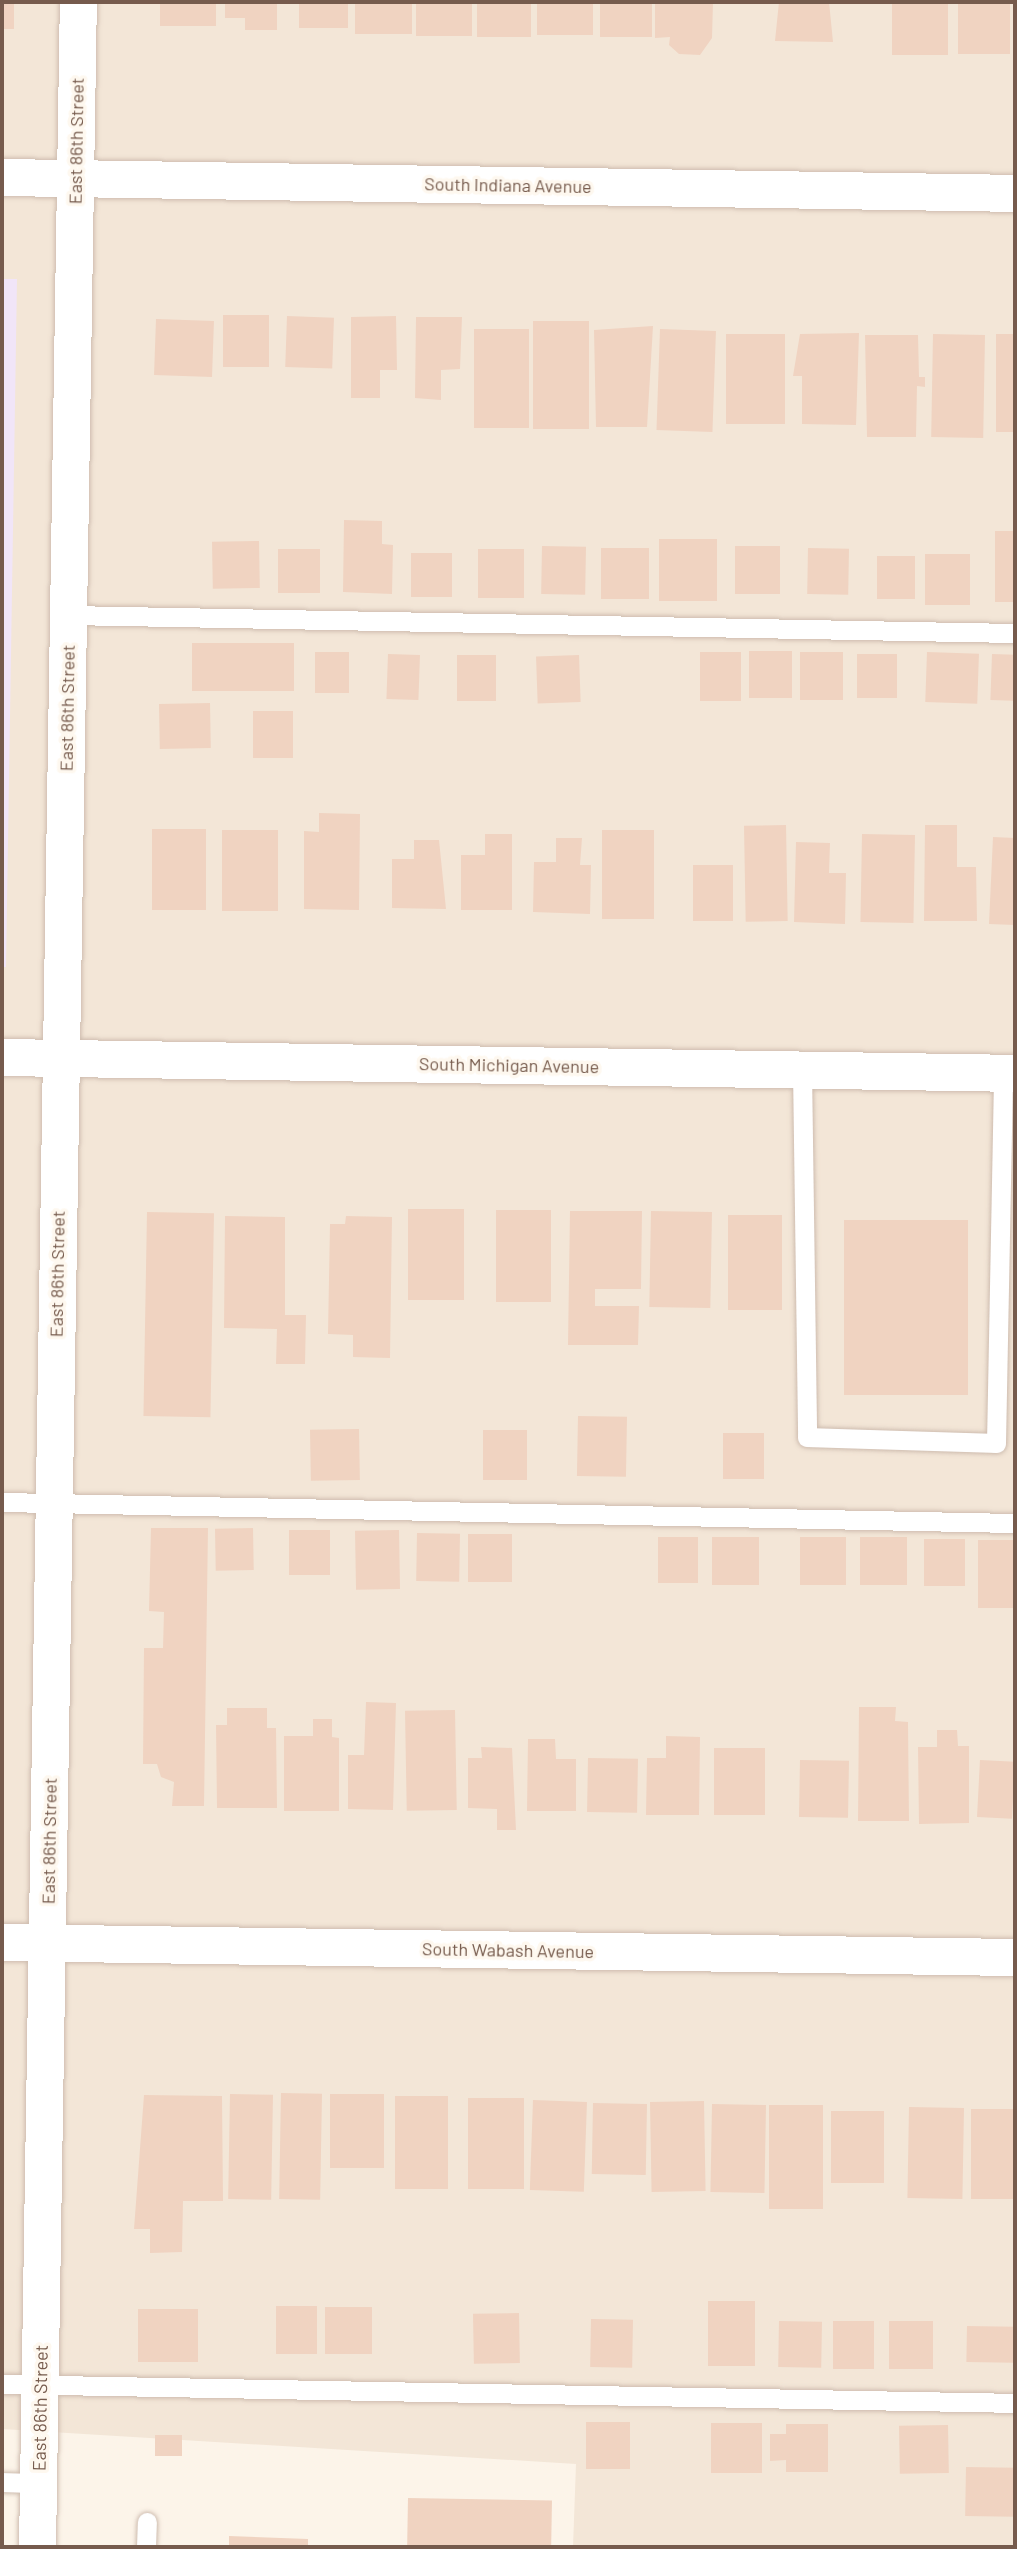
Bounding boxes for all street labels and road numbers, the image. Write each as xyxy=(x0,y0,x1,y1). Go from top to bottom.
street label: East 86th Street xyxy=(64,78,88,204)
street label: South Indiana Avenue xyxy=(424,173,592,197)
street label: East 86th Street xyxy=(55,645,79,771)
street label: South Michigan Avenue xyxy=(419,1053,599,1077)
street label: East 86th Street xyxy=(45,1211,69,1337)
street label: East 86th Street xyxy=(37,1778,61,1904)
street label: South Wabash Avenue xyxy=(422,1938,594,1962)
street label: East 86th Street xyxy=(28,2345,52,2471)

